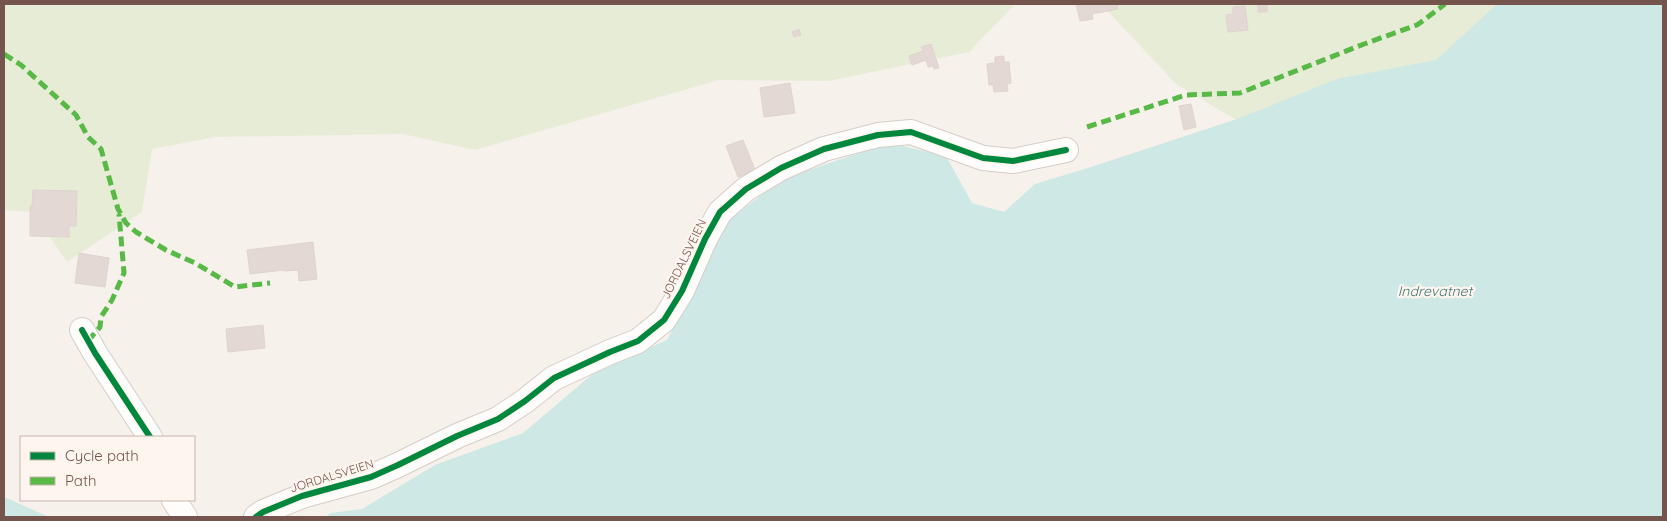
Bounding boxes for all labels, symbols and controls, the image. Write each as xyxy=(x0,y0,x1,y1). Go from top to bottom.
street label: JORDALSVEIEN xyxy=(658,216,709,301)
water label: Indrevatnet xyxy=(1398,282,1474,300)
legend xyxy=(20,436,195,501)
text: Cycle path xyxy=(65,446,139,465)
street label: JORDALSVEIEN xyxy=(288,456,376,495)
text: Path xyxy=(65,471,97,490)

